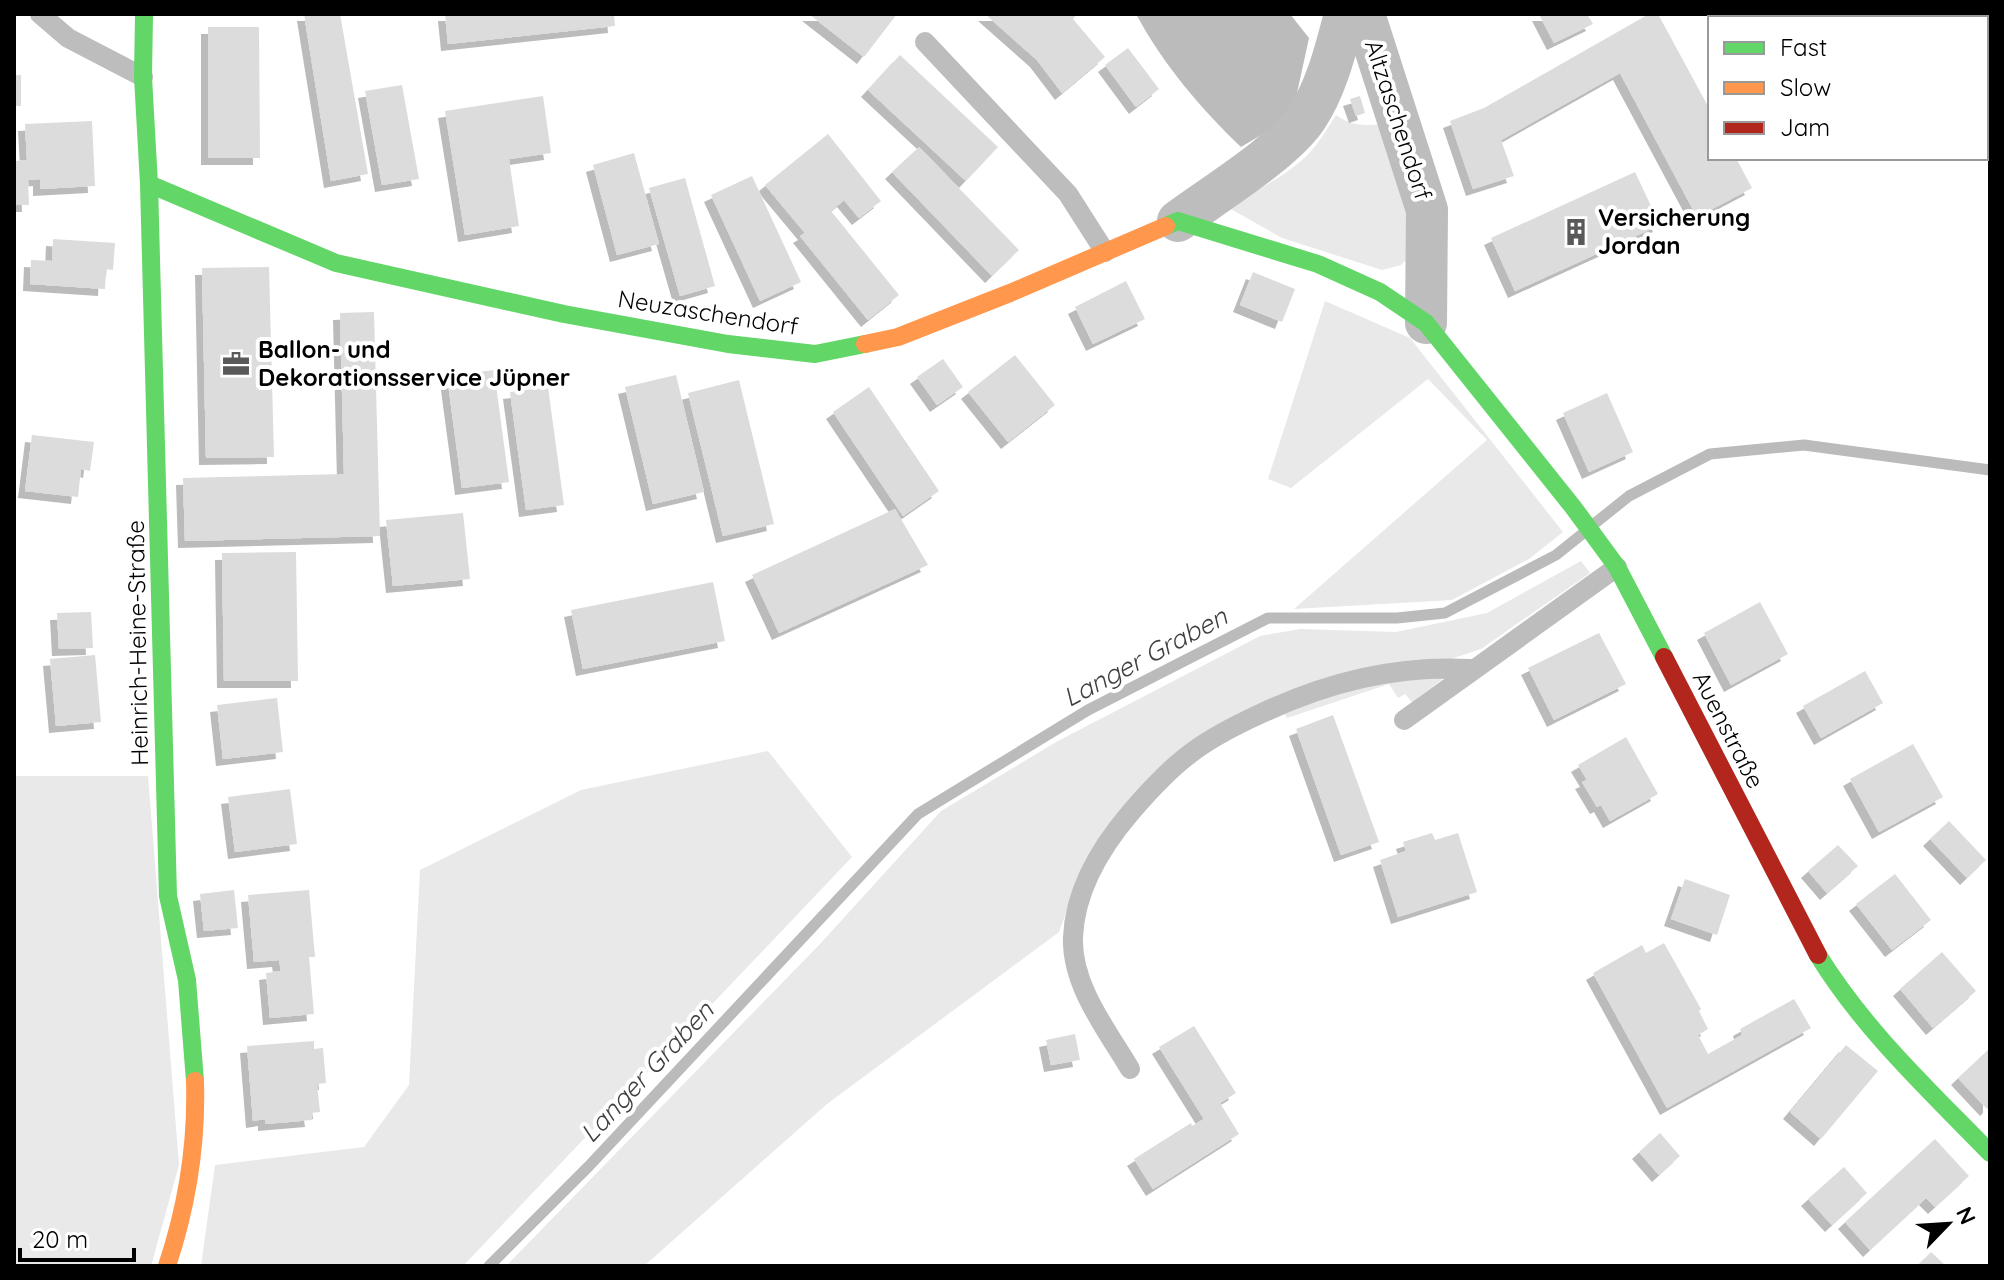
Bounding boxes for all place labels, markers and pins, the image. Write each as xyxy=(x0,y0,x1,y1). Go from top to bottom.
place label: Versicherung Jordan xyxy=(1598,202,1750,260)
building icon: Versicherung Jordan xyxy=(1561,217,1591,247)
place label: Ballon- und Dekorationsservice Jüpner xyxy=(258,334,570,392)
office icon: Ballon- und Dekorationsservice Jüpner xyxy=(221,349,251,379)

